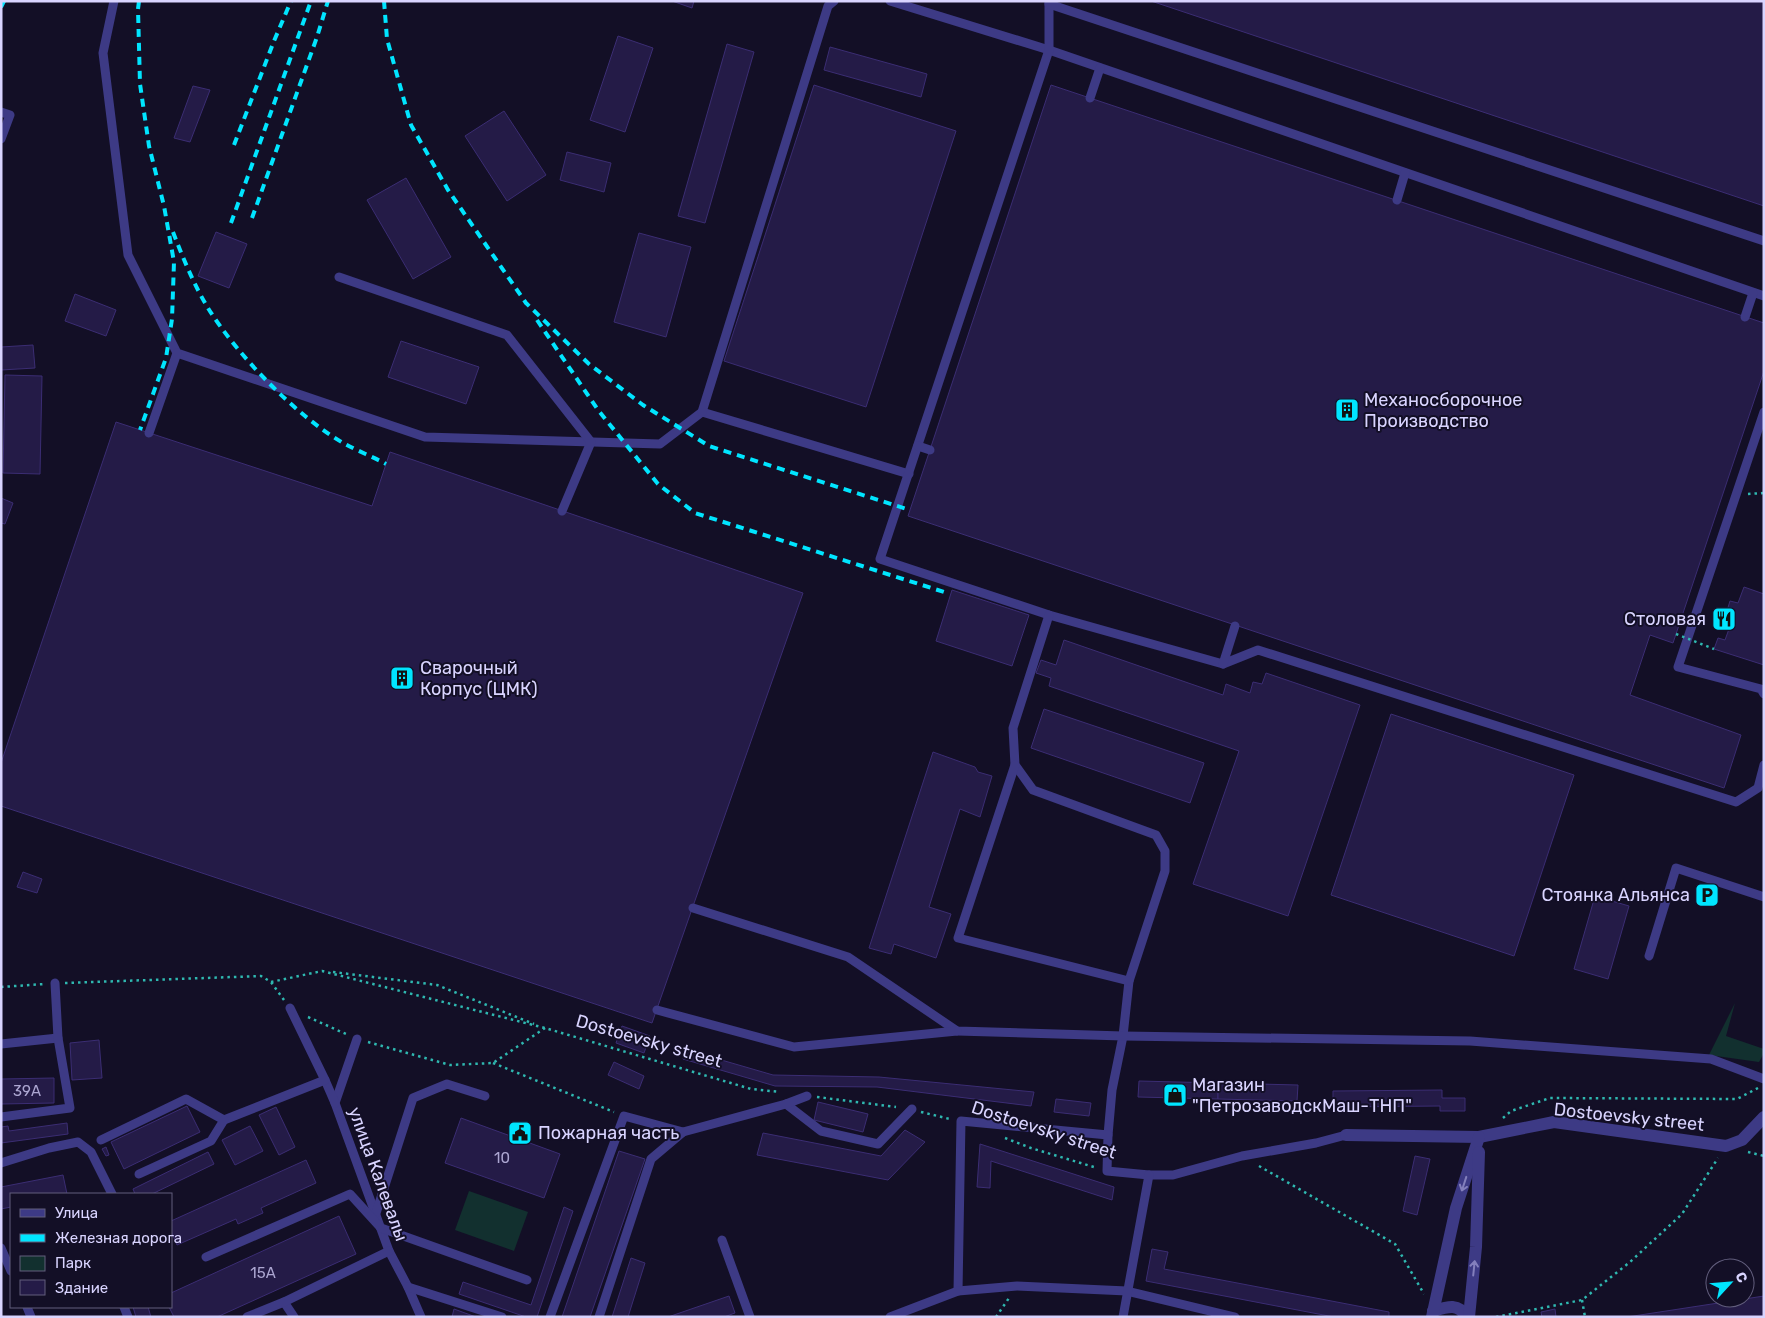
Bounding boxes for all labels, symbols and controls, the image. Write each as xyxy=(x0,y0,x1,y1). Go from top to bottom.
place label: Механосборочное Производство xyxy=(1364,389,1522,432)
building icon: Механосборочное Производство xyxy=(1334,397,1360,423)
restaurant icon: Столовая xyxy=(1711,606,1737,632)
place label: Столовая xyxy=(1624,608,1706,630)
place label: Сварочный Корпус (ЦМК) xyxy=(420,657,538,700)
building icon: Сварочный Корпус (ЦМК) xyxy=(389,665,415,691)
parking icon: Стоянка Альянса xyxy=(1694,882,1720,908)
place label: Стоянка Альянса xyxy=(1542,884,1690,906)
street label: Dostoevsky street xyxy=(573,1010,725,1072)
place label: Магазин "ПетрозаводскМаш-ТНП" xyxy=(1192,1074,1412,1117)
house number: 39А xyxy=(13,1082,41,1100)
shop icon: Магазин "ПетрозаводскМаш-ТНП" xyxy=(1162,1082,1188,1108)
street label: Dostoevsky street xyxy=(969,1096,1119,1164)
street label: Dostoevsky street xyxy=(1553,1098,1705,1136)
street label: улица Калевалы xyxy=(343,1104,413,1244)
public building icon: Пожарная часть xyxy=(507,1120,533,1146)
place label: Пожарная часть xyxy=(538,1122,679,1144)
house number: 10 xyxy=(494,1149,510,1167)
one-way arrow xyxy=(1459,1175,1468,1191)
legend xyxy=(10,1193,172,1308)
text: Улица xyxy=(55,1204,98,1222)
text: Железная дорога xyxy=(55,1229,182,1247)
text: Парк xyxy=(55,1254,91,1272)
north arrow xyxy=(1705,1258,1755,1308)
one-way arrow xyxy=(1469,1261,1479,1277)
house number: 15А xyxy=(250,1264,276,1282)
text: С xyxy=(1731,1269,1751,1286)
text: Здание xyxy=(55,1279,108,1297)

